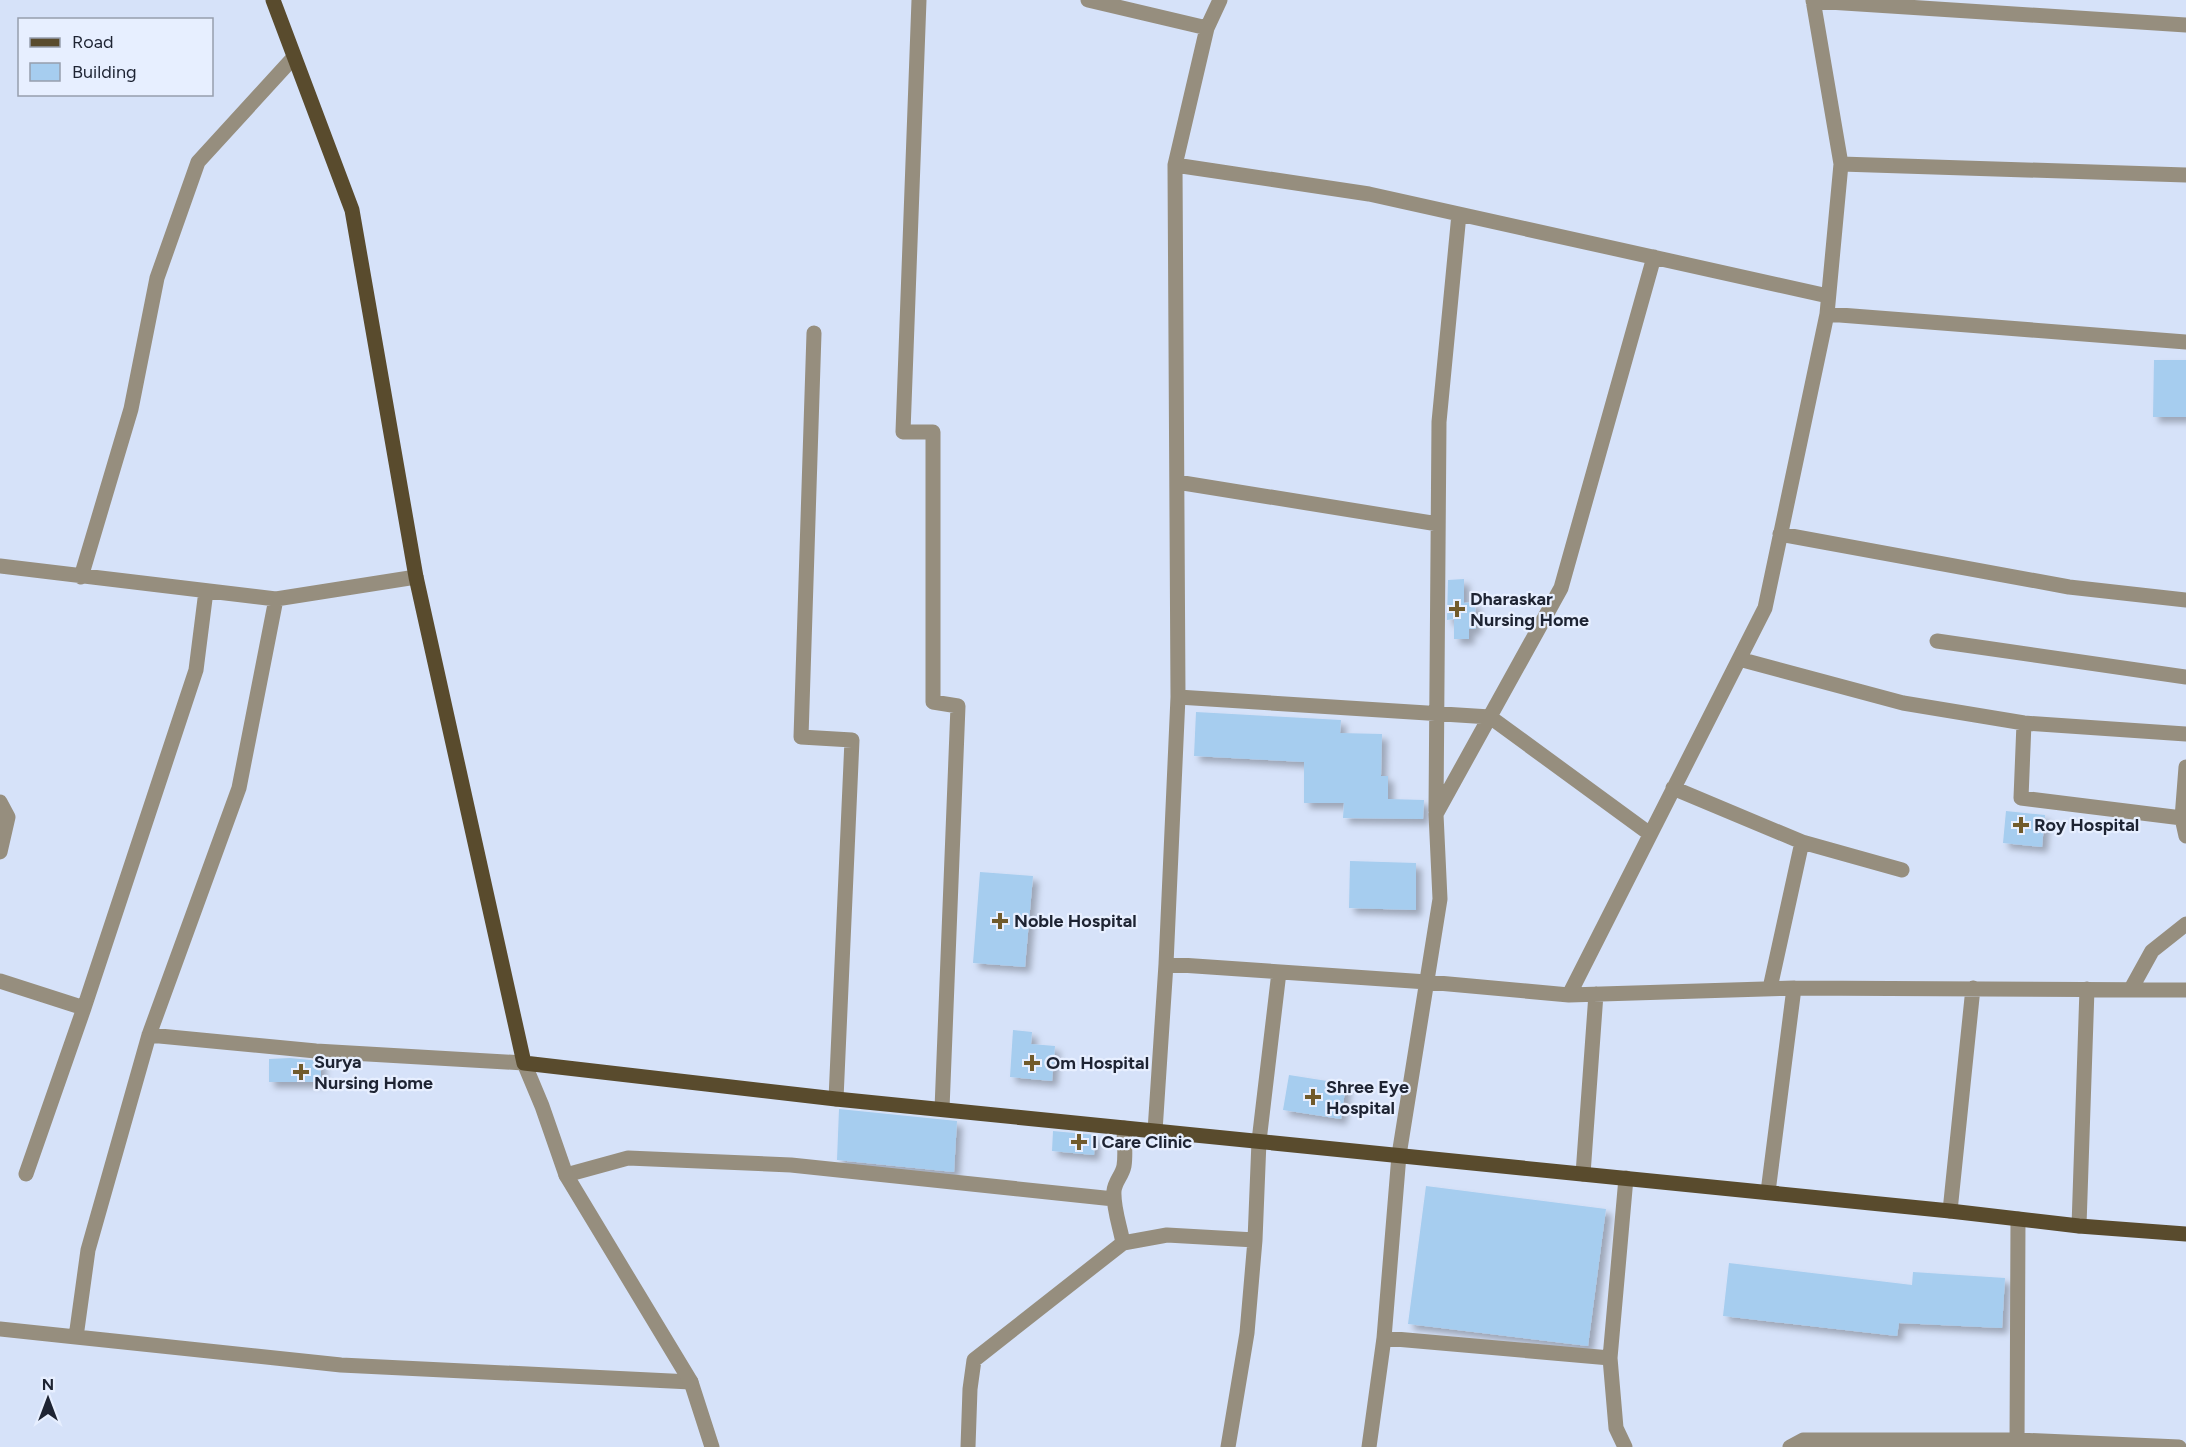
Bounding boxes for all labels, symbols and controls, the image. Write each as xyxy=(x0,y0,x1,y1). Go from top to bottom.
legend xyxy=(18,18,213,96)
text: Road xyxy=(72,31,113,53)
text: Building xyxy=(72,61,137,83)
place label: Dharaskar Nursing Home xyxy=(1470,588,1589,631)
marker: Dharaskar Nursing Home xyxy=(1448,600,1466,618)
place label: Roy Hospital xyxy=(2034,814,2139,836)
marker: Roy Hospital xyxy=(2012,816,2030,834)
place label: Noble Hospital xyxy=(1014,910,1137,932)
marker: Noble Hospital xyxy=(991,912,1009,930)
place label: Surya Nursing Home xyxy=(314,1051,433,1094)
place label: Om Hospital xyxy=(1046,1052,1149,1074)
marker: Om Hospital xyxy=(1023,1054,1041,1072)
marker: Surya Nursing Home xyxy=(292,1063,310,1081)
place label: Shree Eye Hospital xyxy=(1326,1076,1409,1119)
marker: Shree Eye Hospital xyxy=(1304,1088,1322,1106)
place label: I Care Clinic xyxy=(1092,1131,1192,1153)
marker: I Care Clinic xyxy=(1070,1133,1088,1151)
north arrow xyxy=(18,1369,78,1429)
text: N xyxy=(42,1375,54,1394)

